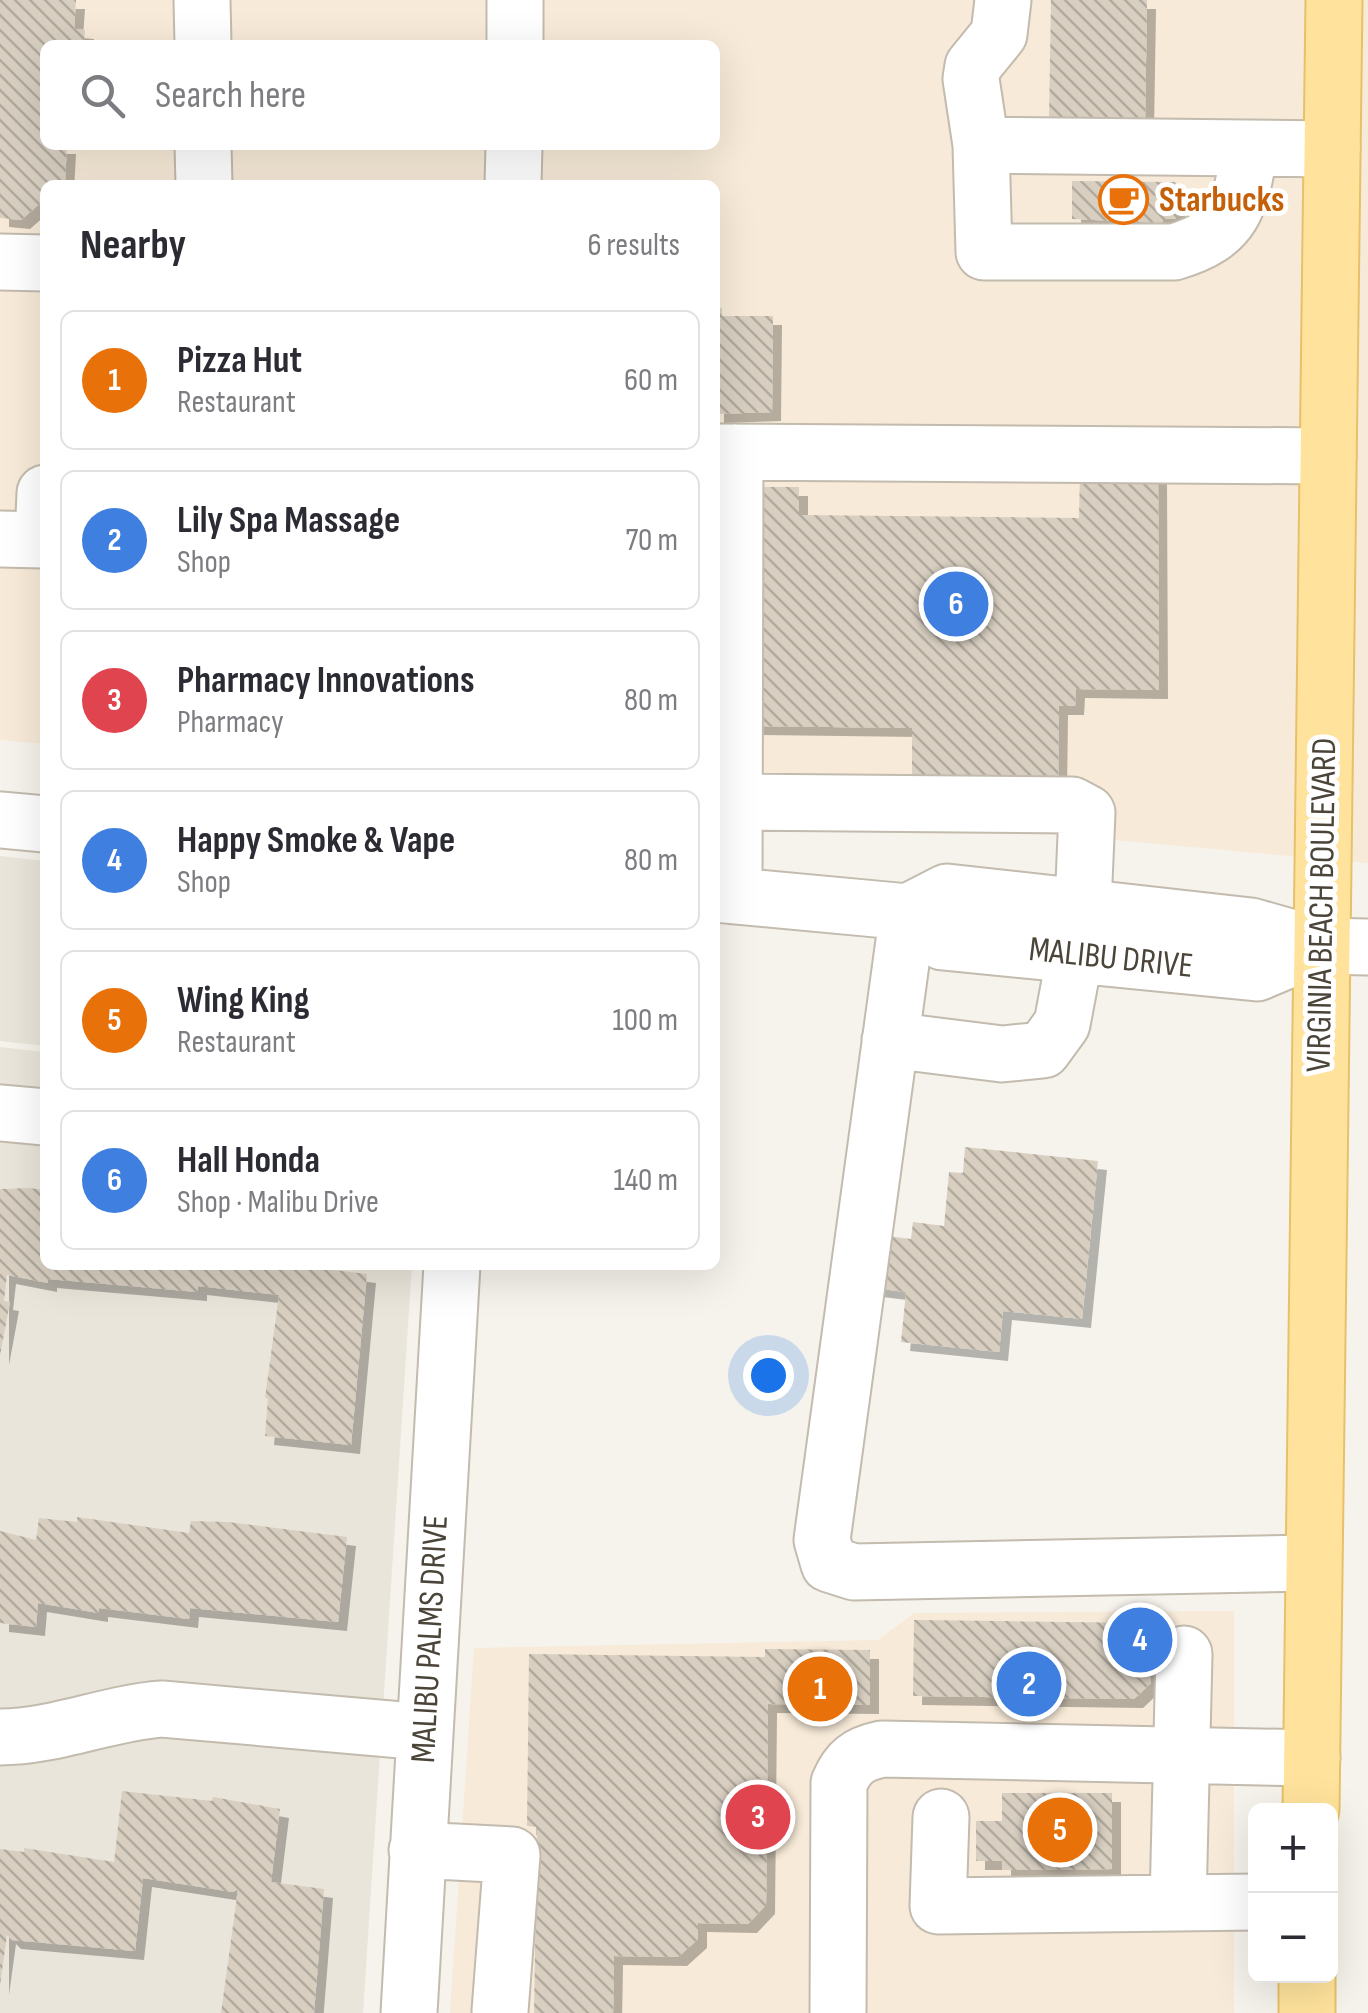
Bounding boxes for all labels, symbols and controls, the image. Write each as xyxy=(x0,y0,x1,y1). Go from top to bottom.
search box xyxy=(40,40,720,150)
icon: search xyxy=(75,68,130,123)
text: Search here xyxy=(155,73,306,118)
cafe icon: Starbucks xyxy=(1098,174,1150,226)
place label: Starbucks xyxy=(1159,179,1284,222)
text: Nearby xyxy=(80,220,186,271)
text: 6 results xyxy=(588,226,680,265)
text: Pizza Hut xyxy=(177,338,302,383)
text: 1 xyxy=(108,361,121,400)
text: 60 m xyxy=(624,361,678,400)
text: Restaurant xyxy=(177,383,296,422)
text: Lily Spa Massage xyxy=(177,498,400,543)
text: 2 xyxy=(107,521,122,560)
text: 70 m xyxy=(625,521,678,560)
text: Shop xyxy=(177,543,231,582)
pin: 6 xyxy=(924,566,988,642)
text: Pharmacy Innovations xyxy=(177,658,475,703)
text: 3 xyxy=(107,681,122,720)
text: 80 m xyxy=(624,681,678,720)
text: Pharmacy xyxy=(177,703,284,742)
street label: VIRGINIA BEACH BOULEVARD xyxy=(1298,738,1346,1072)
text: Happy Smoke & Vape xyxy=(177,818,455,863)
text: 4 xyxy=(107,841,122,880)
text: 80 m xyxy=(624,841,678,880)
text: Shop xyxy=(177,863,231,902)
street label: MALIBU DRIVE xyxy=(1027,928,1195,988)
text: Wing King xyxy=(177,978,309,1023)
text: 5 xyxy=(107,1001,122,1040)
text: 100 m xyxy=(613,1001,678,1040)
text: Restaurant xyxy=(177,1023,296,1062)
text: Hall Honda xyxy=(177,1138,320,1183)
text: 6 xyxy=(107,1161,122,1200)
text: 140 m xyxy=(614,1161,678,1200)
text: Shop · Malibu Drive xyxy=(177,1183,379,1222)
your location xyxy=(743,1350,794,1401)
street label: MALIBU PALMS DRIVE xyxy=(402,1514,458,1764)
pin: 4 xyxy=(1108,1602,1172,1678)
pin: 2 xyxy=(996,1646,1062,1722)
pin: 1 xyxy=(788,1652,852,1726)
pin: 3 xyxy=(726,1780,790,1854)
pin: 5 xyxy=(1028,1792,1092,1868)
map controls xyxy=(1248,1803,1338,1983)
button: + xyxy=(1248,1803,1338,1893)
button: − xyxy=(1248,1893,1338,1983)

